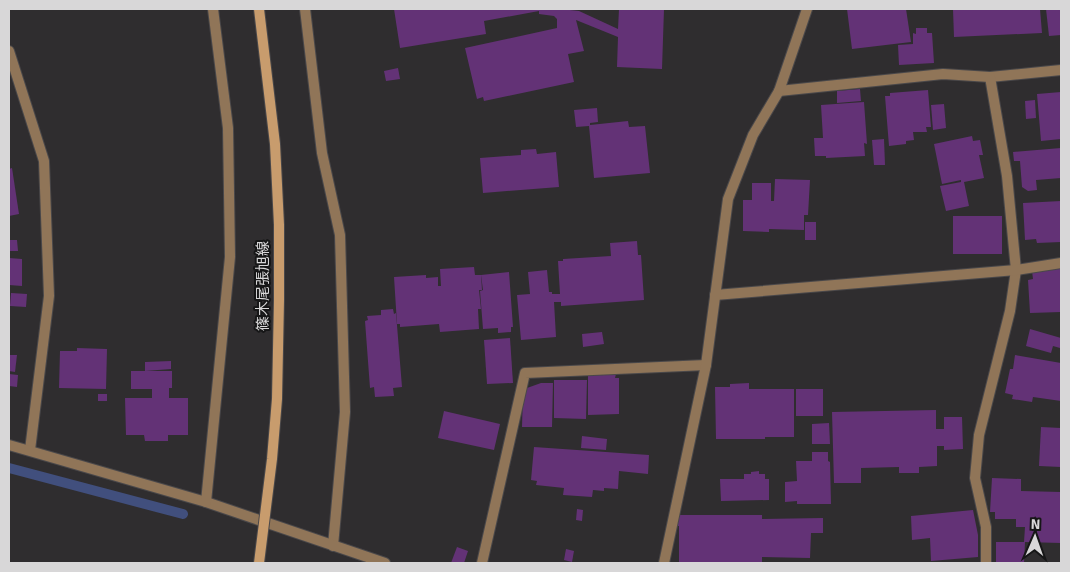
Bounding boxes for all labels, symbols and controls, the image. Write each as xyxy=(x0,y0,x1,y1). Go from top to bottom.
street label: 篠木尾張旭線 xyxy=(254,241,272,331)
north arrow xyxy=(1010,512,1060,562)
text: N xyxy=(1030,516,1041,533)

